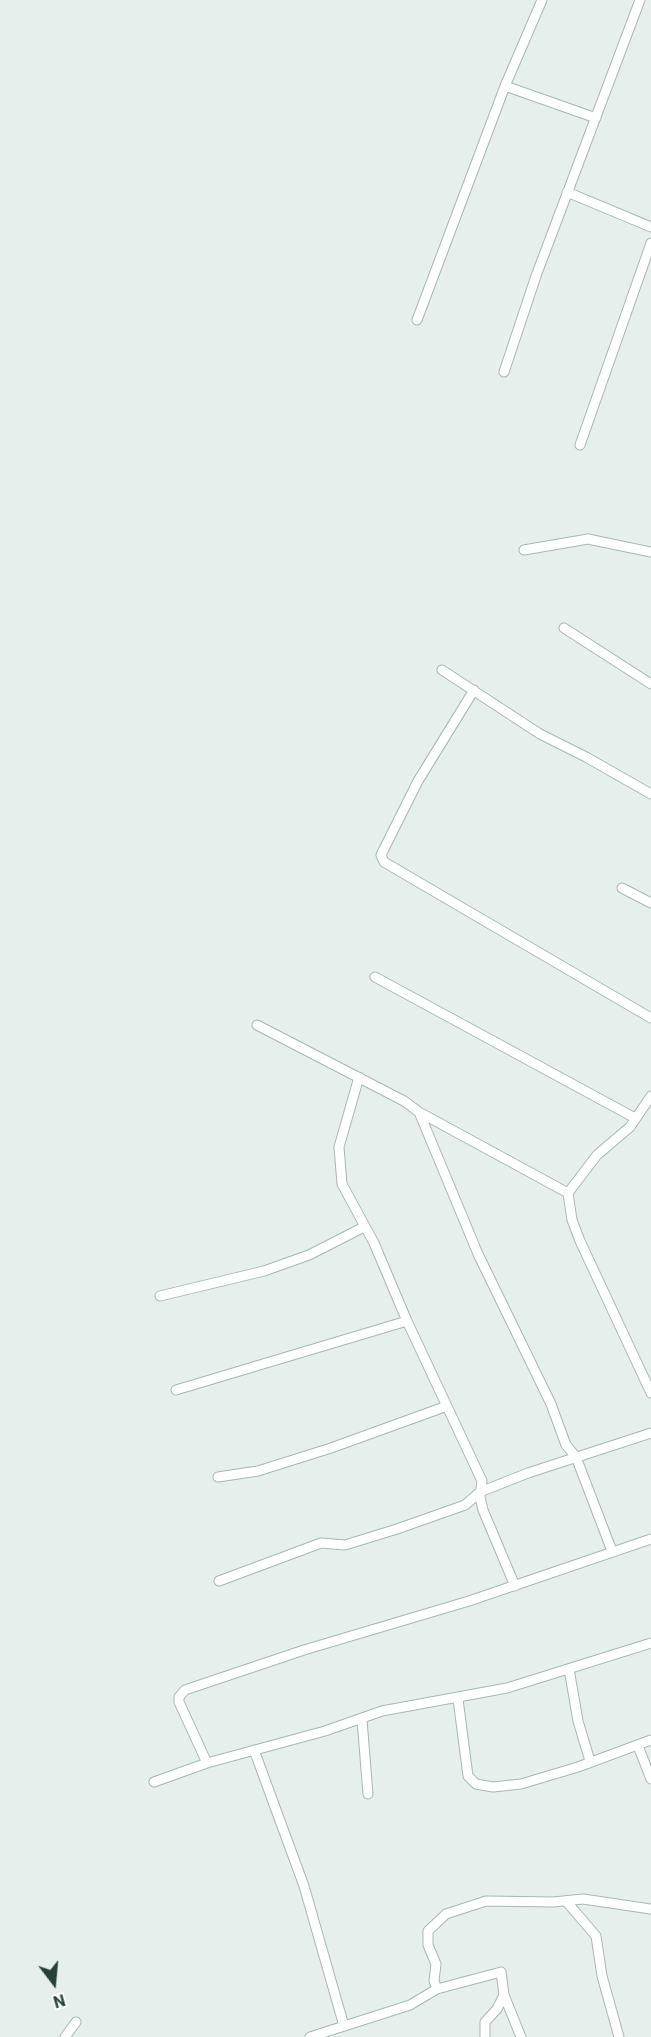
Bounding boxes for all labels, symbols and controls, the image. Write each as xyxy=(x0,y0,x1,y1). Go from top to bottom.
north arrow xyxy=(24,1953,84,2013)
text: N xyxy=(51,1990,67,2011)

